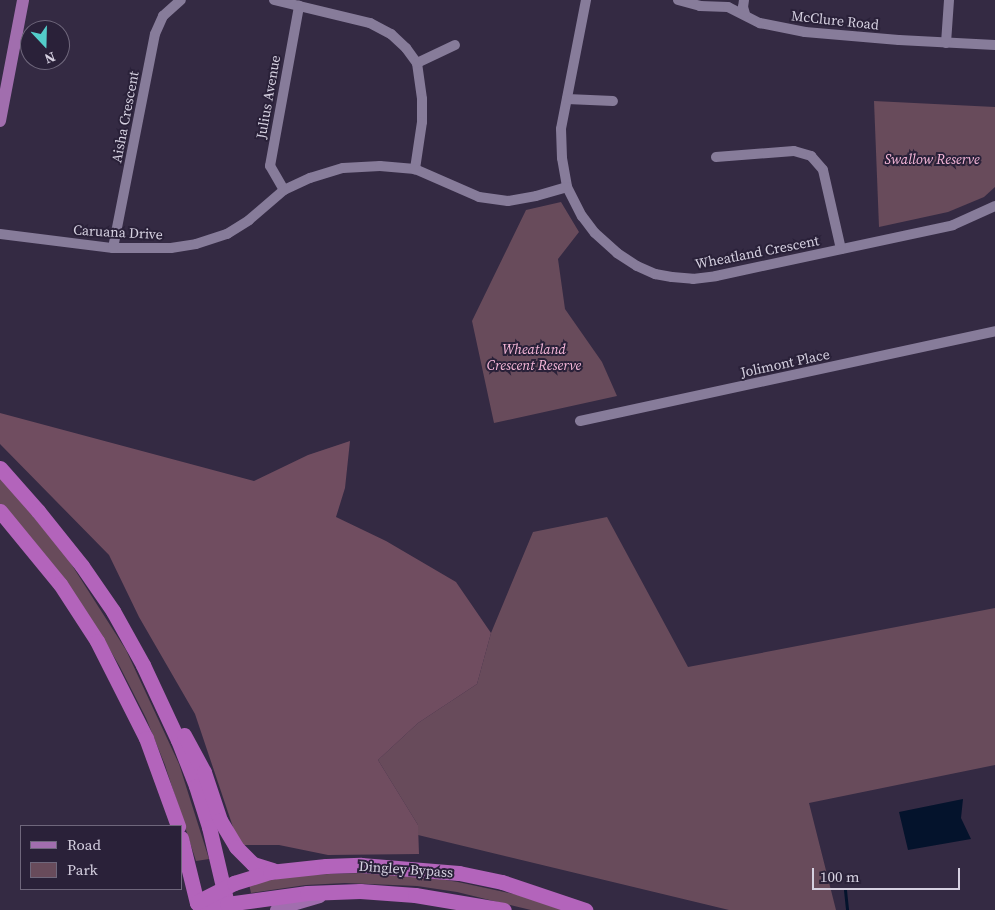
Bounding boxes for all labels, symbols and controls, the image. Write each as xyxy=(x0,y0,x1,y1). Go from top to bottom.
street label: McClure Road xyxy=(790,7,880,33)
north arrow xyxy=(20,20,70,70)
text: N xyxy=(42,47,58,69)
street label: Julius Avenue xyxy=(252,54,284,140)
street label: Aisha Crescent xyxy=(108,70,142,164)
park label: Swallow Reserve xyxy=(884,151,980,167)
street label: Caruana Drive xyxy=(73,221,163,243)
street label: Wheatland Crescent xyxy=(694,232,820,272)
park label: Wheatland Crescent Reserve xyxy=(487,341,581,374)
street label: Jolimont Place xyxy=(739,345,831,381)
legend xyxy=(20,825,182,890)
text: Road xyxy=(67,834,101,855)
street label: Dingley Bypass xyxy=(358,857,454,881)
scale bar xyxy=(815,858,962,890)
text: Park xyxy=(67,859,98,880)
text: 100 m xyxy=(820,866,860,887)

